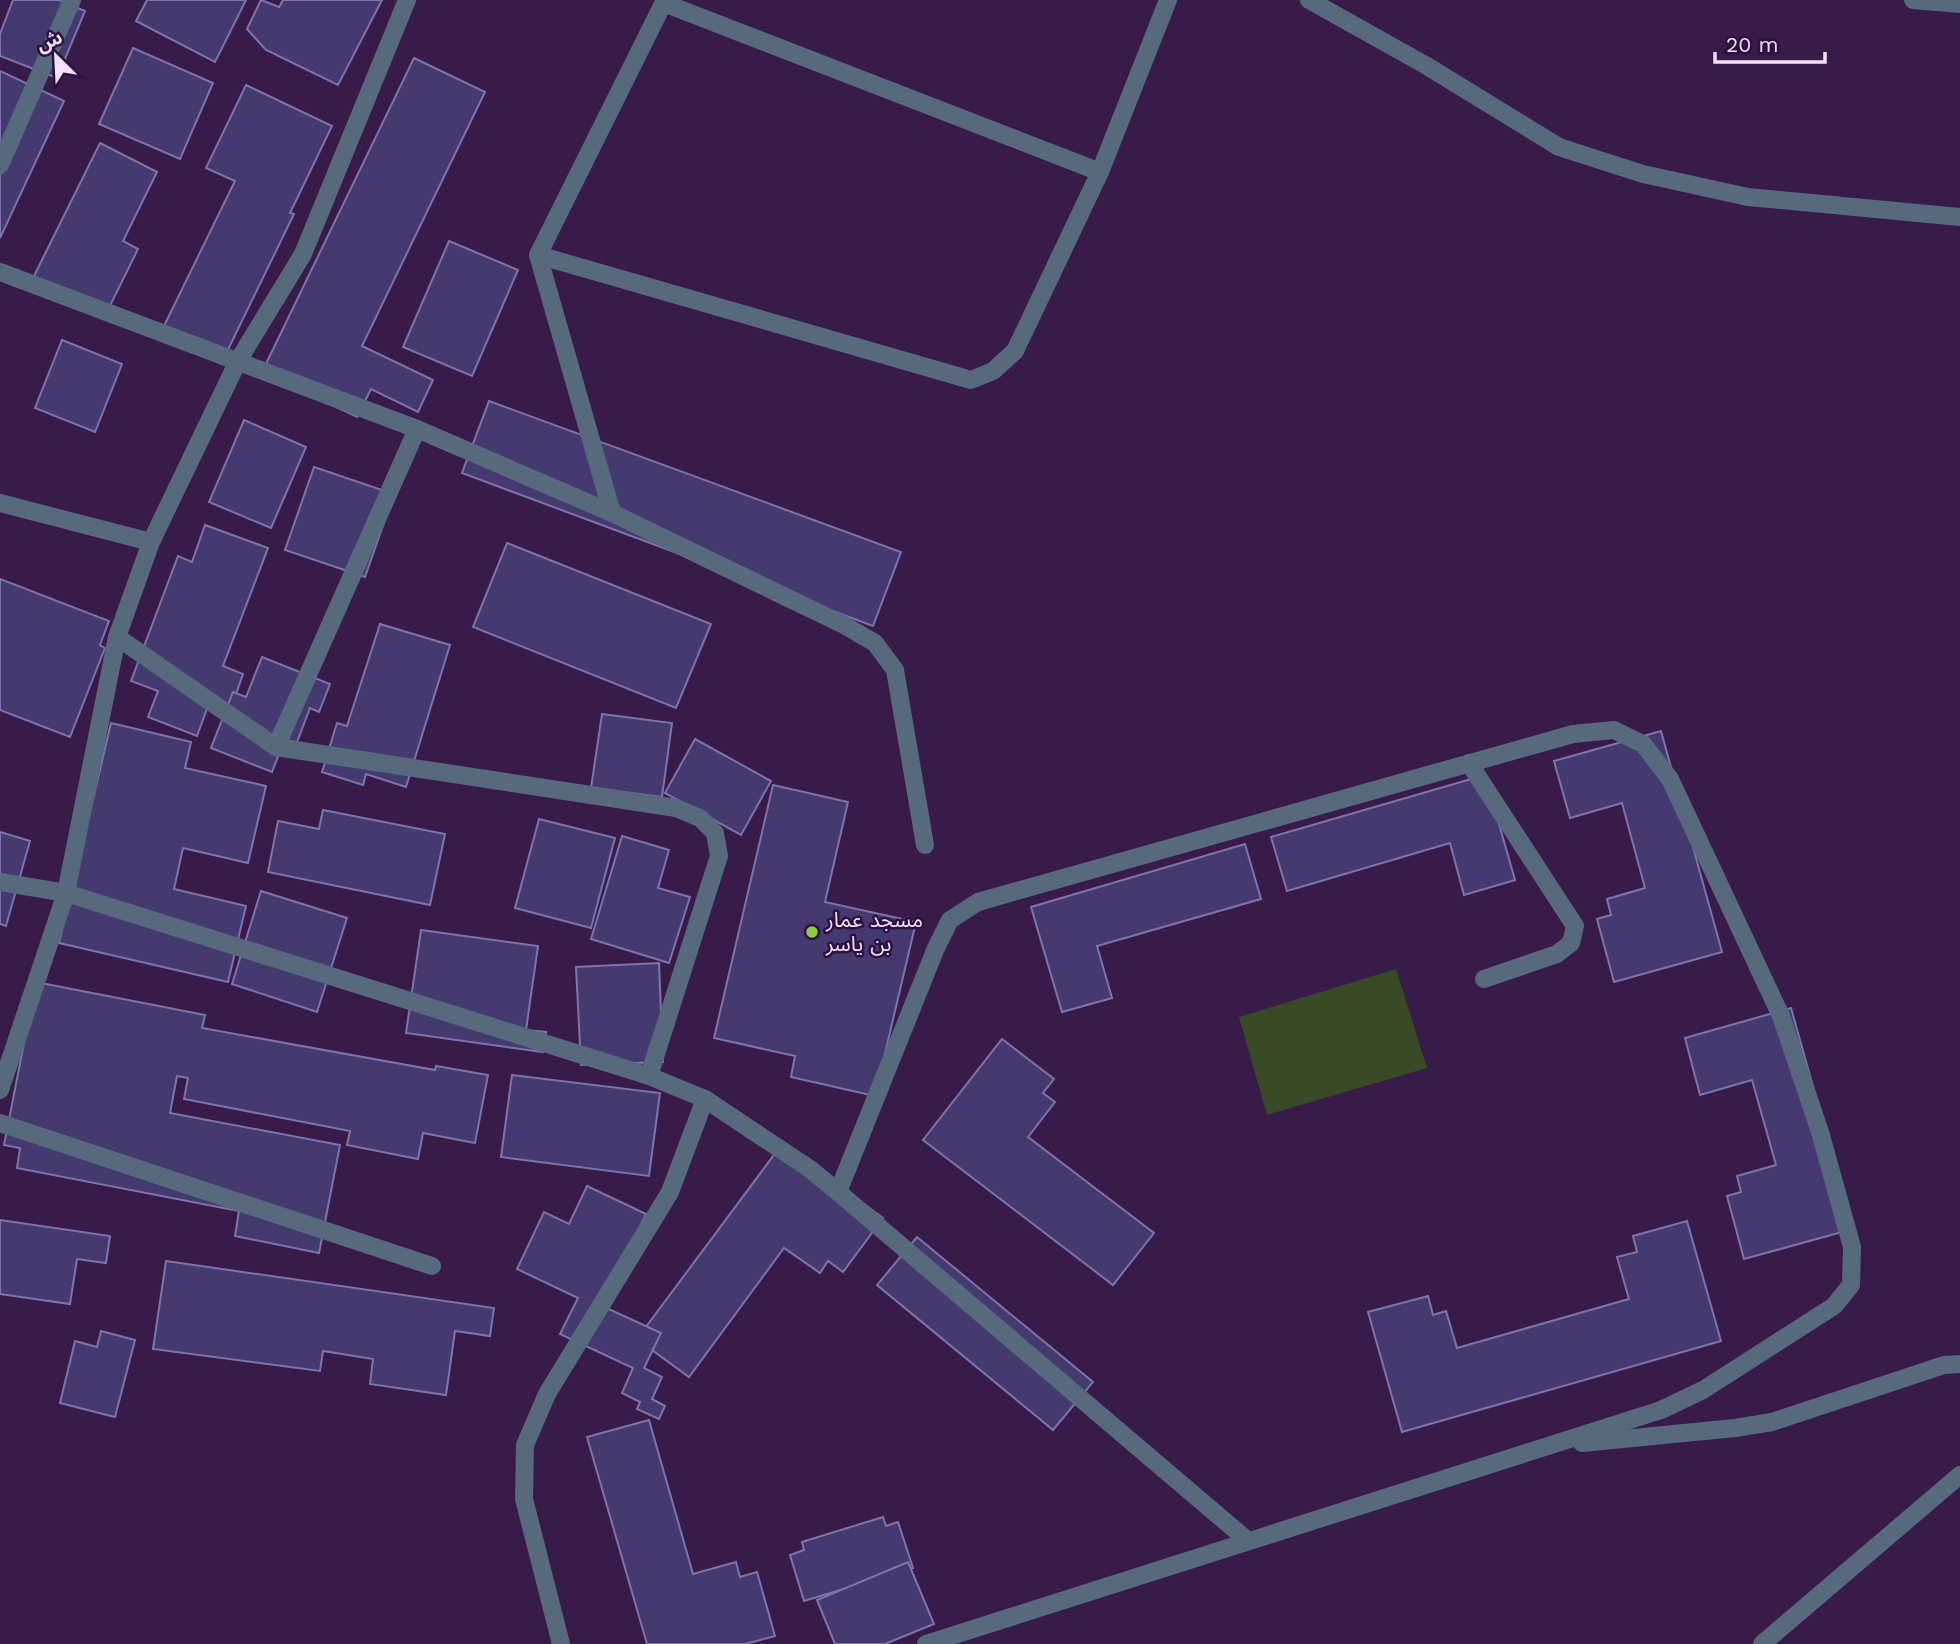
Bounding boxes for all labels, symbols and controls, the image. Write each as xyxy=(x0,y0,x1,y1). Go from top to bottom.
north arrow xyxy=(21,21,91,91)
scale bar xyxy=(1715,21,1825,65)
text: ش xyxy=(33,25,66,57)
text: 20 m xyxy=(1726,32,1778,57)
place label: مسجد عمار بن ياسر xyxy=(825,907,923,956)
marker: مسجد عمار بن ياسر xyxy=(804,924,820,940)

